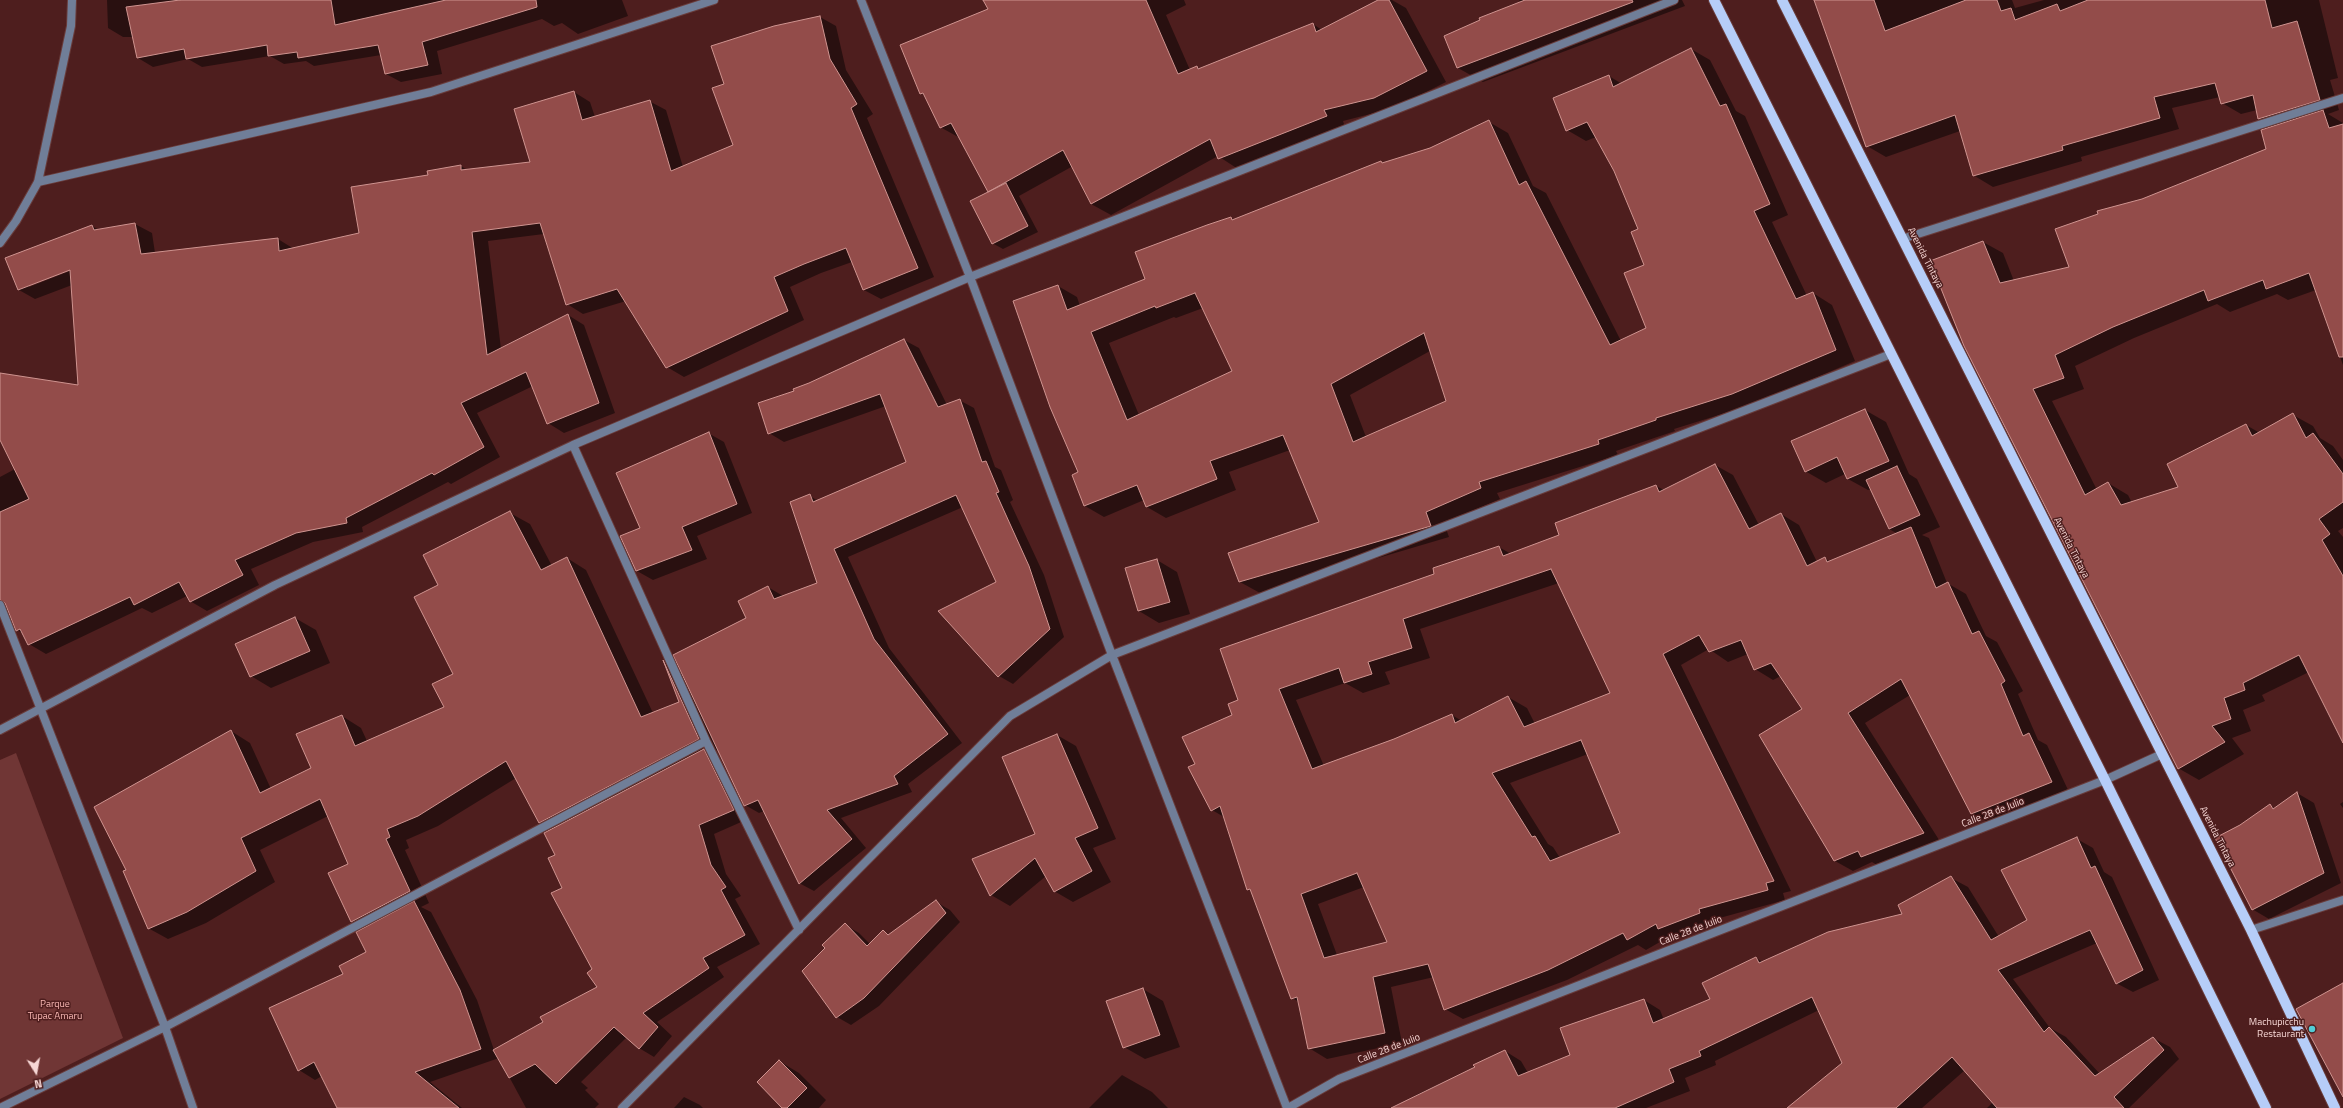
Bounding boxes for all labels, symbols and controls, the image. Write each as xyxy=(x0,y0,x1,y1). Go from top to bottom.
street label: Avenida Tintaya xyxy=(1905,226,1945,290)
street label: Avenida Tintaya xyxy=(2051,516,2091,580)
street label: Calle 28 de Julio xyxy=(1960,796,2026,830)
street label: Avenida Tintaya xyxy=(2197,805,2237,869)
street label: Calle 28 de Julio xyxy=(1658,914,1724,948)
park label: Parque Tupac Amaru xyxy=(28,999,82,1022)
place label: Machupicchu Restaurant xyxy=(2249,1017,2304,1040)
marker: Machupicchu Restaurant xyxy=(2307,1024,2317,1034)
street label: Calle 28 de Julio xyxy=(1356,1032,1422,1066)
north arrow xyxy=(16,1052,56,1092)
text: N xyxy=(33,1075,44,1092)

